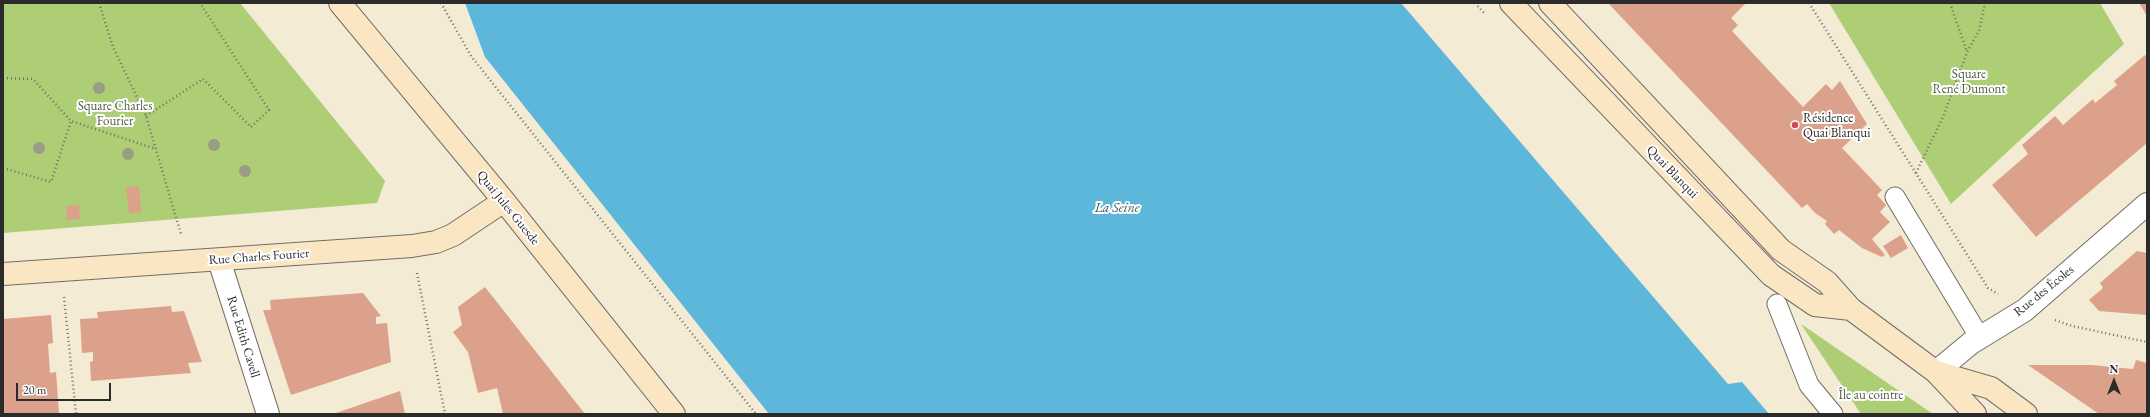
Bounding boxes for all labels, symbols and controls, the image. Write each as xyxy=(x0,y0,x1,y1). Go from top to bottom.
park label: Square René Dumont xyxy=(1932,66,2006,97)
park label: Square Charles Fourier xyxy=(78,98,152,129)
place label: Résidence Quai Blanqui xyxy=(1803,110,1870,141)
marker: Résidence Quai Blanqui xyxy=(1790,120,1800,130)
street label: Quai Blanqui xyxy=(1643,142,1701,202)
street label: Quai Jules Guesde xyxy=(473,168,543,248)
water label: La Seine xyxy=(1094,200,1140,216)
street label: Rue Charles Fourier xyxy=(208,246,310,268)
street label: Rue des Écoles xyxy=(2011,262,2077,320)
street label: Rue Edith Cavell xyxy=(223,294,263,380)
north arrow xyxy=(2094,361,2134,401)
text: N xyxy=(2110,362,2118,376)
scale bar xyxy=(18,375,113,401)
text: 20 m xyxy=(23,382,46,398)
park label: Île au cointre xyxy=(1839,387,1903,403)

